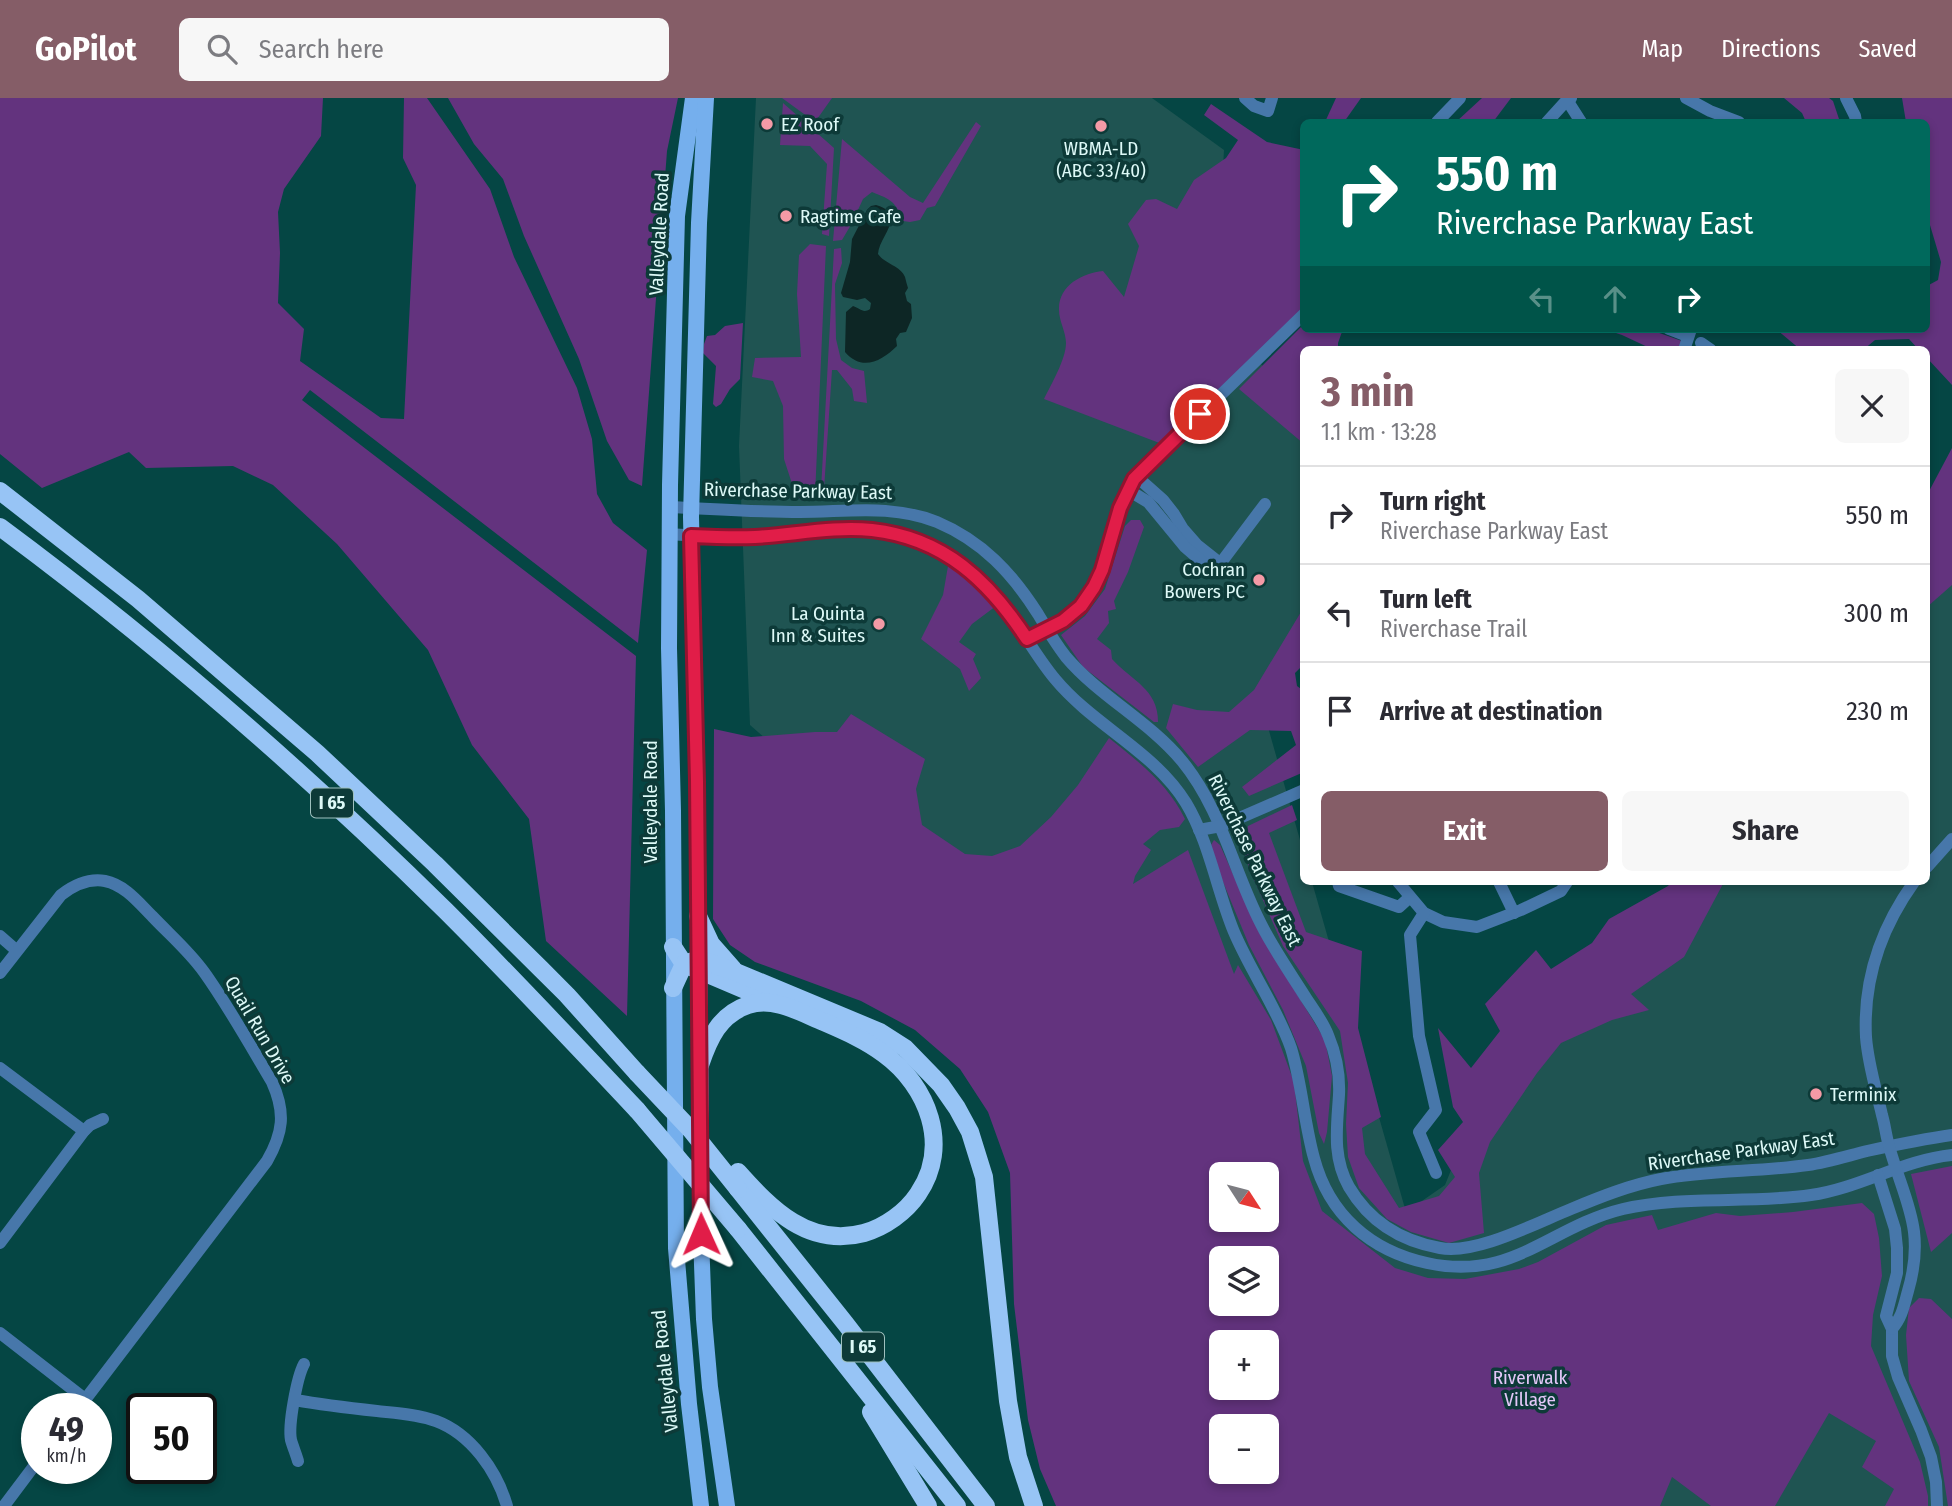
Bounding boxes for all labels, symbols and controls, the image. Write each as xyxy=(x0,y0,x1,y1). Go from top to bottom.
search box xyxy=(179,18,669,81)
text: GoPilot xyxy=(35,29,137,69)
icon: search xyxy=(203,30,241,68)
text: Search here xyxy=(259,34,384,65)
text: Map xyxy=(1642,35,1683,63)
text: Directions xyxy=(1721,35,1820,63)
text: Saved xyxy=(1858,35,1917,63)
place label: EZ Roof xyxy=(781,113,840,136)
marker: EZ Roof xyxy=(759,116,775,132)
marker: WBMA-LD (ABC 33/40) xyxy=(1093,118,1109,134)
place label: WBMA-LD (ABC 33/40) xyxy=(1056,137,1146,182)
text: 550 m xyxy=(1436,144,1558,203)
icon: right xyxy=(1321,147,1412,238)
street label: Valleydale Road xyxy=(644,172,674,296)
text: Riverchase Parkway East xyxy=(1436,204,1753,242)
place label: Ragtime Cafe xyxy=(800,205,901,228)
marker: Ragtime Cafe xyxy=(778,208,794,224)
icon: left xyxy=(1523,280,1561,318)
icon: ahead xyxy=(1596,280,1634,318)
icon: right xyxy=(1669,280,1707,318)
text: 3 min xyxy=(1321,367,1415,417)
button: close xyxy=(1835,369,1909,443)
pin xyxy=(1170,384,1230,444)
icon: arrive xyxy=(1181,395,1219,433)
text: 1.1 km · 13:28 xyxy=(1321,418,1437,446)
street label: Riverchase Parkway East xyxy=(704,478,893,504)
text: Turn right xyxy=(1380,486,1486,517)
icon: right xyxy=(1321,496,1359,534)
text: 550 m xyxy=(1846,500,1909,531)
text: Riverchase Parkway East xyxy=(1380,517,1608,545)
place label: Cochran Bowers PC xyxy=(1164,558,1245,603)
marker: Cochran Bowers PC xyxy=(1251,572,1267,588)
text: Turn left xyxy=(1380,584,1472,615)
icon: left xyxy=(1321,594,1359,632)
text: 300 m xyxy=(1844,598,1909,629)
place label: La Quinta Inn & Suites xyxy=(771,602,865,647)
text: Riverchase Trail xyxy=(1380,615,1527,643)
marker: La Quinta Inn & Suites xyxy=(871,616,887,632)
icon: arrive xyxy=(1321,692,1359,730)
text: Arrive at destination xyxy=(1380,696,1603,727)
text: 230 m xyxy=(1846,696,1909,727)
street label: Valleydale Road xyxy=(639,740,662,864)
street label: Riverchase Parkway East xyxy=(1203,770,1307,950)
road number: I 65 xyxy=(311,788,353,818)
button: Exit xyxy=(1321,791,1608,871)
button: Share xyxy=(1622,791,1909,871)
street label: Quail Run Drive xyxy=(220,972,300,1088)
place label: Terminix xyxy=(1830,1083,1897,1106)
marker: Terminix xyxy=(1808,1086,1824,1102)
street label: Riverchase Parkway East xyxy=(1646,1126,1837,1175)
north arrow xyxy=(1209,1162,1279,1232)
map controls xyxy=(1209,1162,1279,1484)
position arrow xyxy=(664,1197,738,1271)
button: layers xyxy=(1209,1246,1279,1316)
street label: Valleydale Road xyxy=(647,1309,683,1433)
button: + xyxy=(1209,1330,1279,1400)
road number: I 65 xyxy=(842,1332,884,1362)
park label: Riverwalk Village xyxy=(1493,1366,1568,1411)
speed limit sign: 50 xyxy=(126,1393,217,1484)
text: 49 xyxy=(49,1408,84,1450)
button: − xyxy=(1209,1414,1279,1484)
text: km/h xyxy=(46,1445,87,1467)

